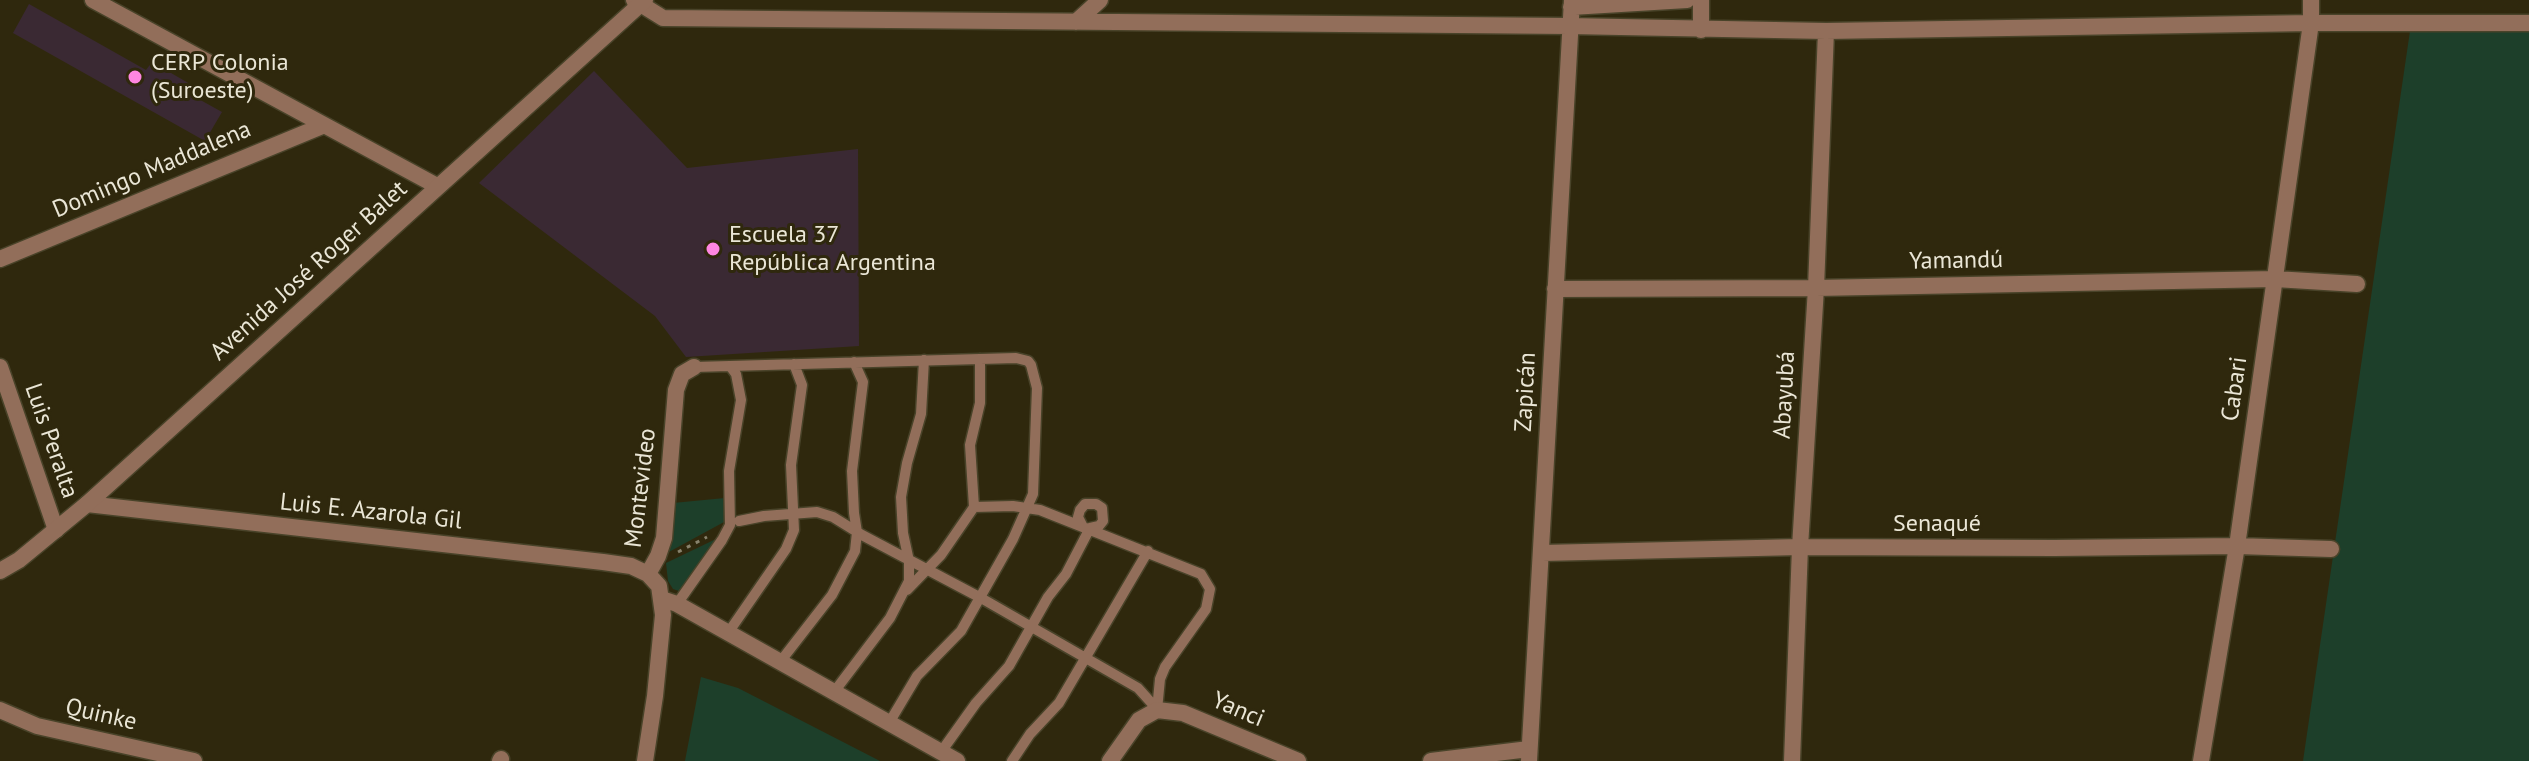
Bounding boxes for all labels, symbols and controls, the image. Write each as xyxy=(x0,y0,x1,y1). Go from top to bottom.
place label: CERP Colonia (Suroeste) xyxy=(151,49,289,105)
marker: CERP Colonia (Suroeste) xyxy=(126,68,144,86)
street label: Domingo Maddalena xyxy=(49,115,255,225)
street label: Avenida José Roger Balet xyxy=(205,175,413,367)
place label: Escuela 37 República Argentina xyxy=(729,221,936,277)
marker: Escuela 37 República Argentina xyxy=(704,240,722,258)
street label: Yamandú xyxy=(1909,246,2003,276)
street label: Abayubá xyxy=(1768,350,1802,440)
street label: Zapicán xyxy=(1510,351,1542,433)
street label: Cabari xyxy=(2216,355,2254,423)
street label: Luis Peralta xyxy=(18,380,84,502)
street label: Montevideo xyxy=(619,427,663,549)
street label: Luis E. Azarola Gil xyxy=(279,488,463,536)
street label: Senaqué xyxy=(1893,510,1981,538)
street label: Yanci xyxy=(1208,686,1268,734)
street label: Quinke xyxy=(63,693,139,737)

